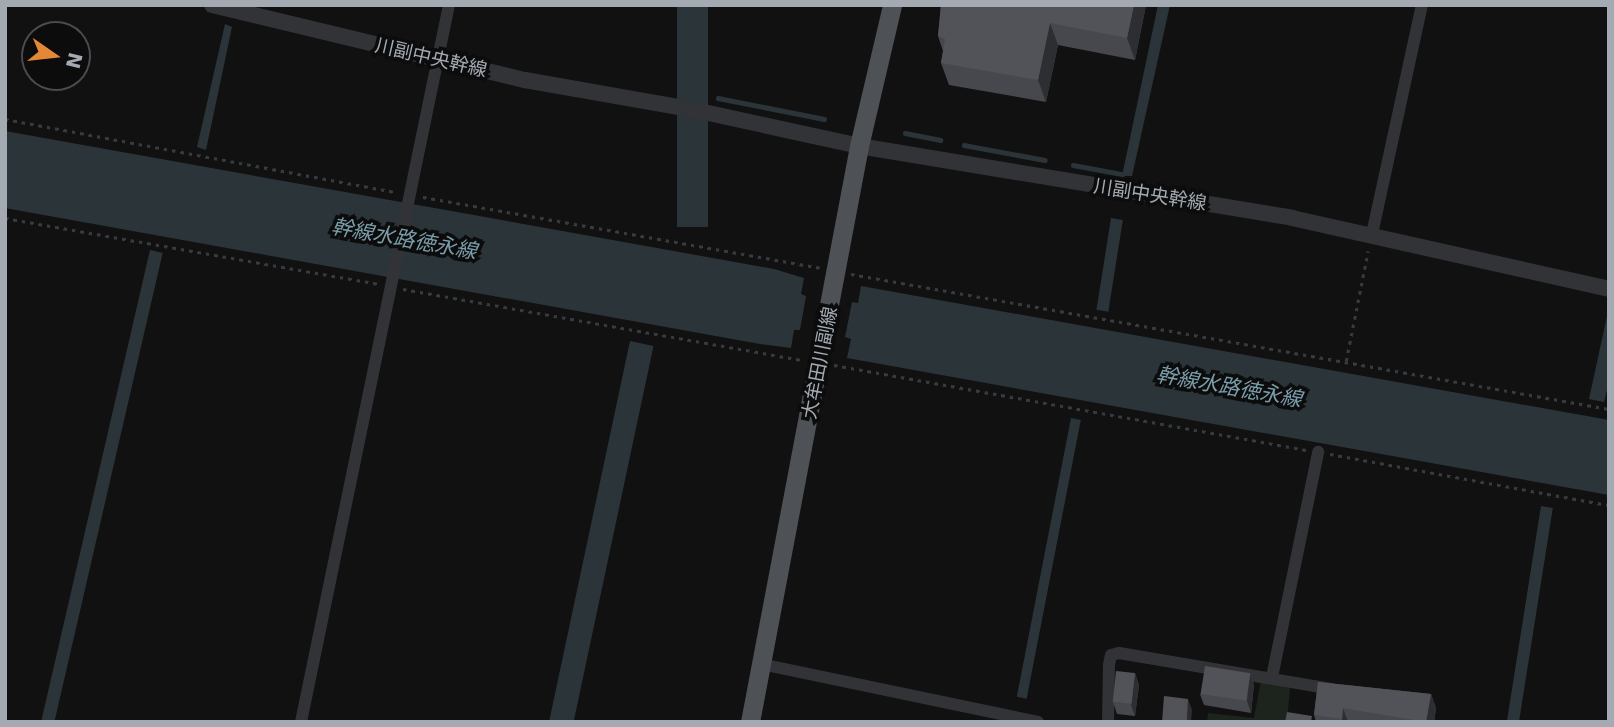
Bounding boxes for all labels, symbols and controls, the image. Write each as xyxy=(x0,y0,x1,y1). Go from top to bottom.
north arrow xyxy=(21,21,91,91)
street label: 川副中央幹線 xyxy=(373,34,489,82)
text: N xyxy=(62,50,87,71)
street label: 川副中央幹線 xyxy=(1092,175,1208,215)
water label: 幹線水路徳永線 xyxy=(329,214,479,264)
street label: 大牟田川副線 xyxy=(798,305,842,421)
water label: 幹線水路徳永線 xyxy=(1154,362,1304,412)

